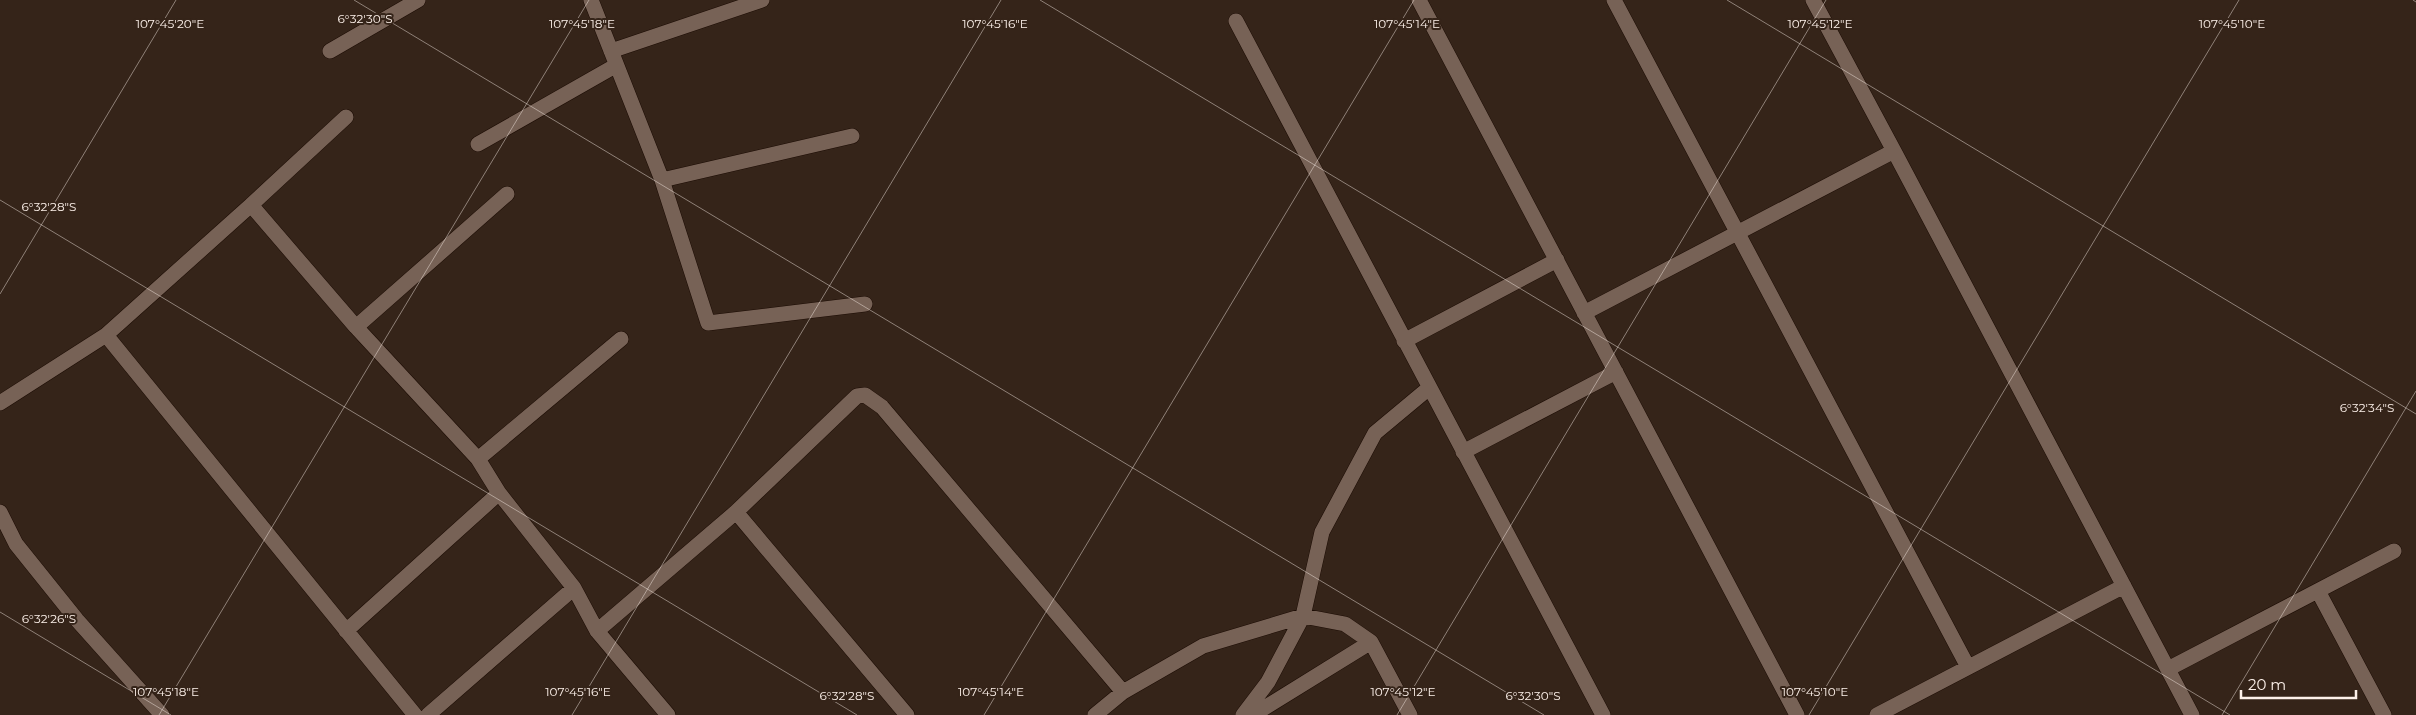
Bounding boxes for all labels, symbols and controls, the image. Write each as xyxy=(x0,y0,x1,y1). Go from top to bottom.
text: 6°32'30"S xyxy=(337,11,393,26)
text: 107°45'20"E xyxy=(136,16,204,31)
text: 107°45'18"E xyxy=(549,16,615,31)
text: 107°45'16"E xyxy=(962,16,1028,31)
text: 107°45'14"E xyxy=(1374,16,1440,31)
text: 107°45'12"E xyxy=(1787,16,1853,31)
text: 107°45'10"E xyxy=(2199,16,2265,31)
text: 6°32'28"S xyxy=(22,199,76,214)
text: 6°32'34"S xyxy=(2340,400,2394,415)
text: 6°32'26"S xyxy=(22,611,76,626)
scale bar xyxy=(2241,668,2356,700)
text: 20 m xyxy=(2248,675,2286,694)
text: 107°45'18"E xyxy=(133,684,199,699)
text: 107°45'16"E xyxy=(545,684,611,699)
text: 107°45'14"E xyxy=(958,684,1024,699)
text: 107°45'12"E xyxy=(1370,684,1436,699)
text: 107°45'10"E xyxy=(1782,684,1848,699)
text: 6°32'28"S xyxy=(820,688,874,703)
text: 6°32'30"S xyxy=(1505,688,1561,703)

